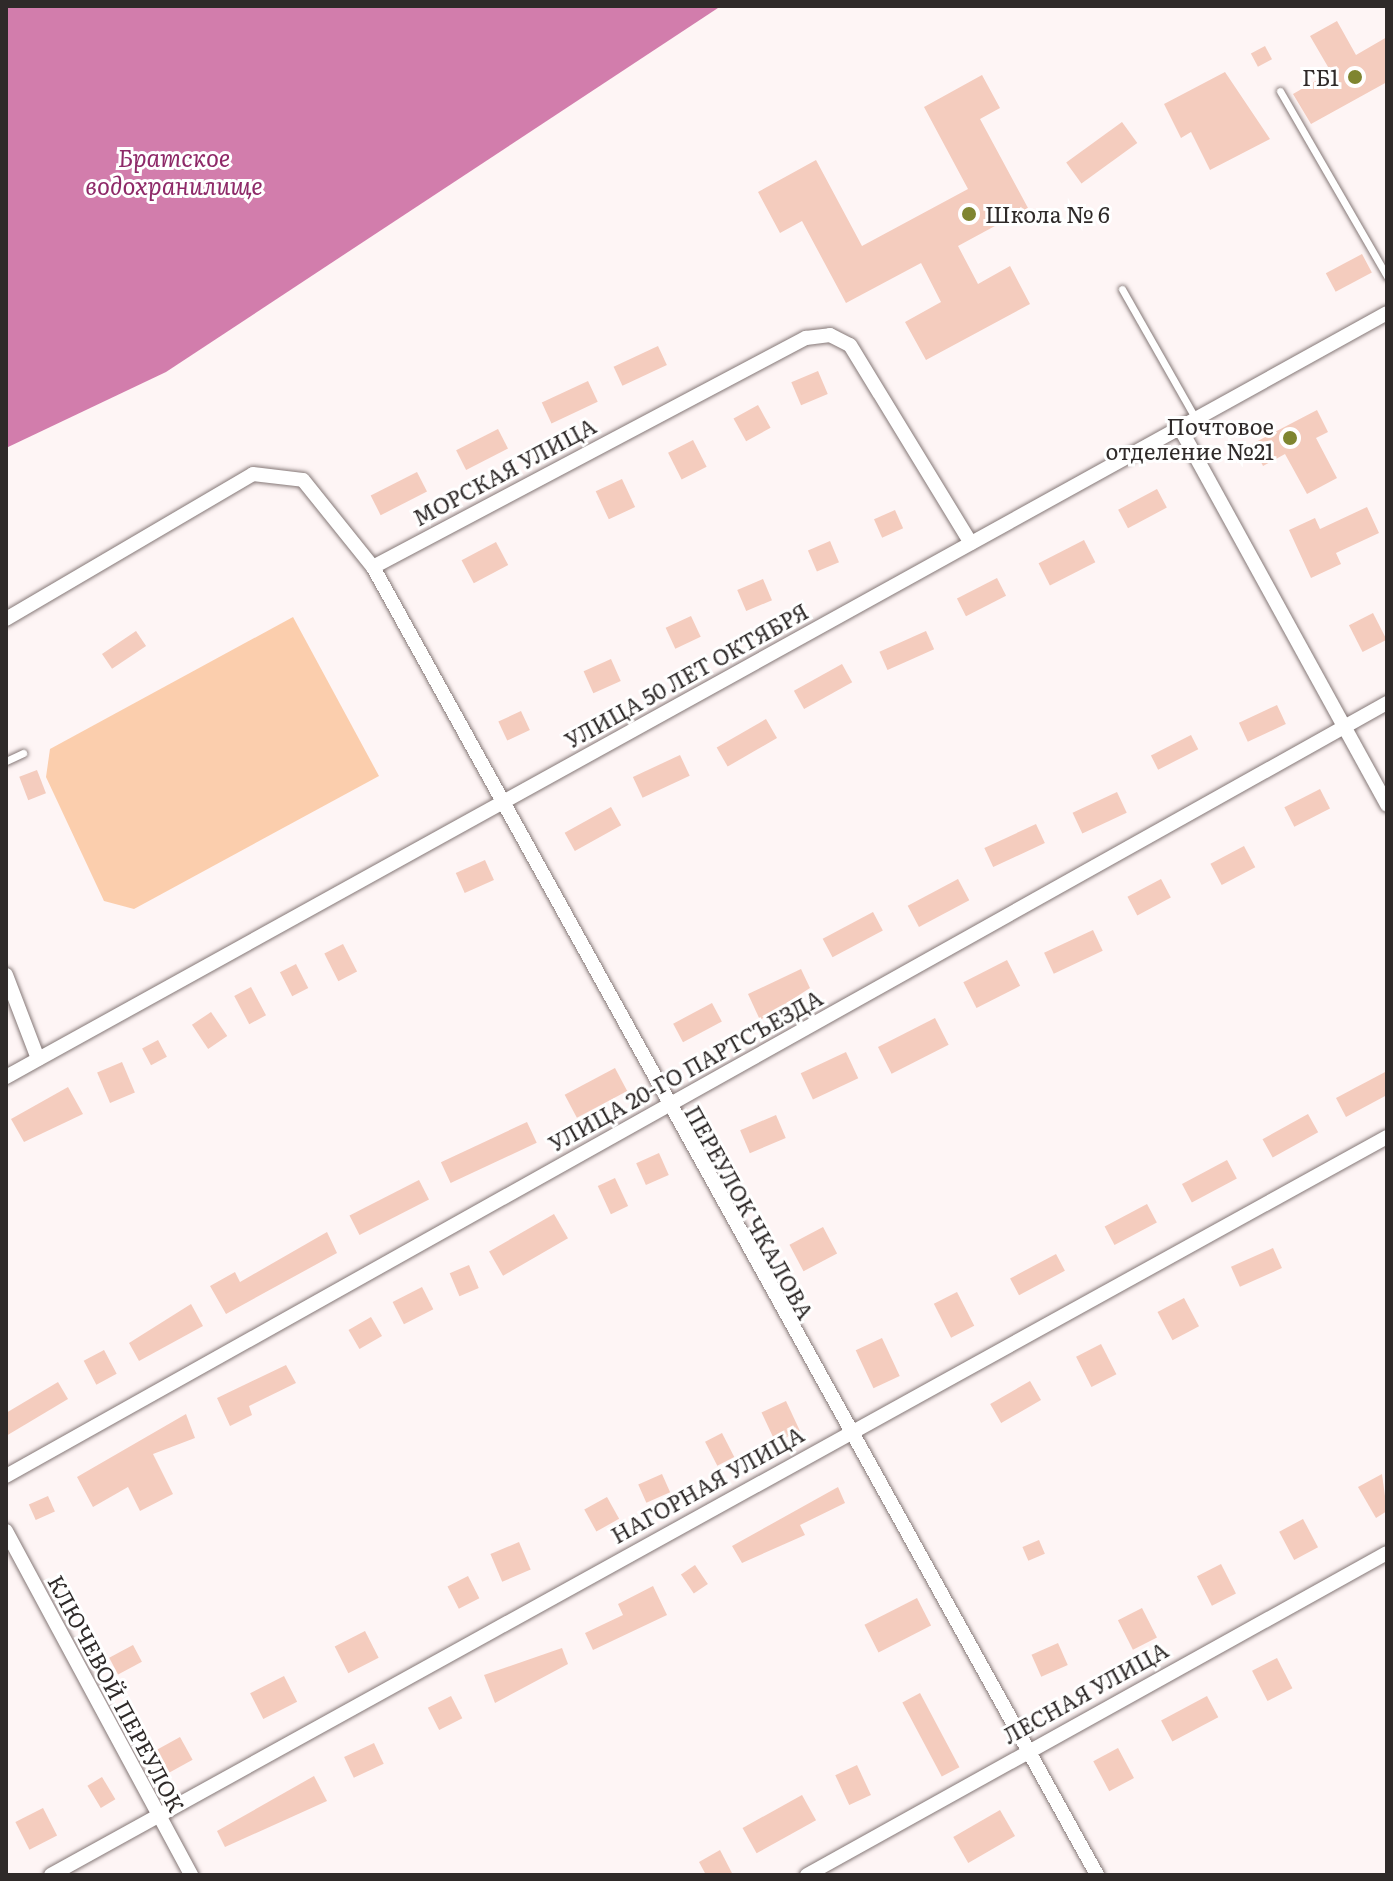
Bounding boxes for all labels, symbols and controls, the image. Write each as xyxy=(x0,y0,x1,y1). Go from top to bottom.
place label: ГБ1 xyxy=(1302,64,1339,90)
marker: ГБ1 xyxy=(1346,68,1364,86)
water label: Братское водохранилище xyxy=(85,143,263,199)
place label: Школа № 6 xyxy=(985,201,1110,227)
marker: Школа № 6 xyxy=(960,205,978,223)
street label: МОРСКАЯ УЛИЦА xyxy=(408,412,600,530)
place label: Почтовое отделение №21 xyxy=(1105,412,1274,464)
marker: Почтовое отделение №21 xyxy=(1281,429,1299,447)
street label: УЛИЦА 50 ЛЕТ ОКТЯБРЯ xyxy=(560,597,812,753)
street label: УЛИЦА 20-ГО ПАРТСЪЕЗДА xyxy=(544,984,826,1156)
street label: ПЕРЕУЛОК ЧКАЛОВА xyxy=(680,1101,820,1323)
street label: НАГОРНАЯ УЛИЦА xyxy=(606,1420,808,1548)
street label: КЛЮЧЕВОЙ ПЕРЕУЛОК xyxy=(43,1570,191,1816)
street label: ЛЕСНАЯ УЛИЦА xyxy=(998,1636,1172,1748)

